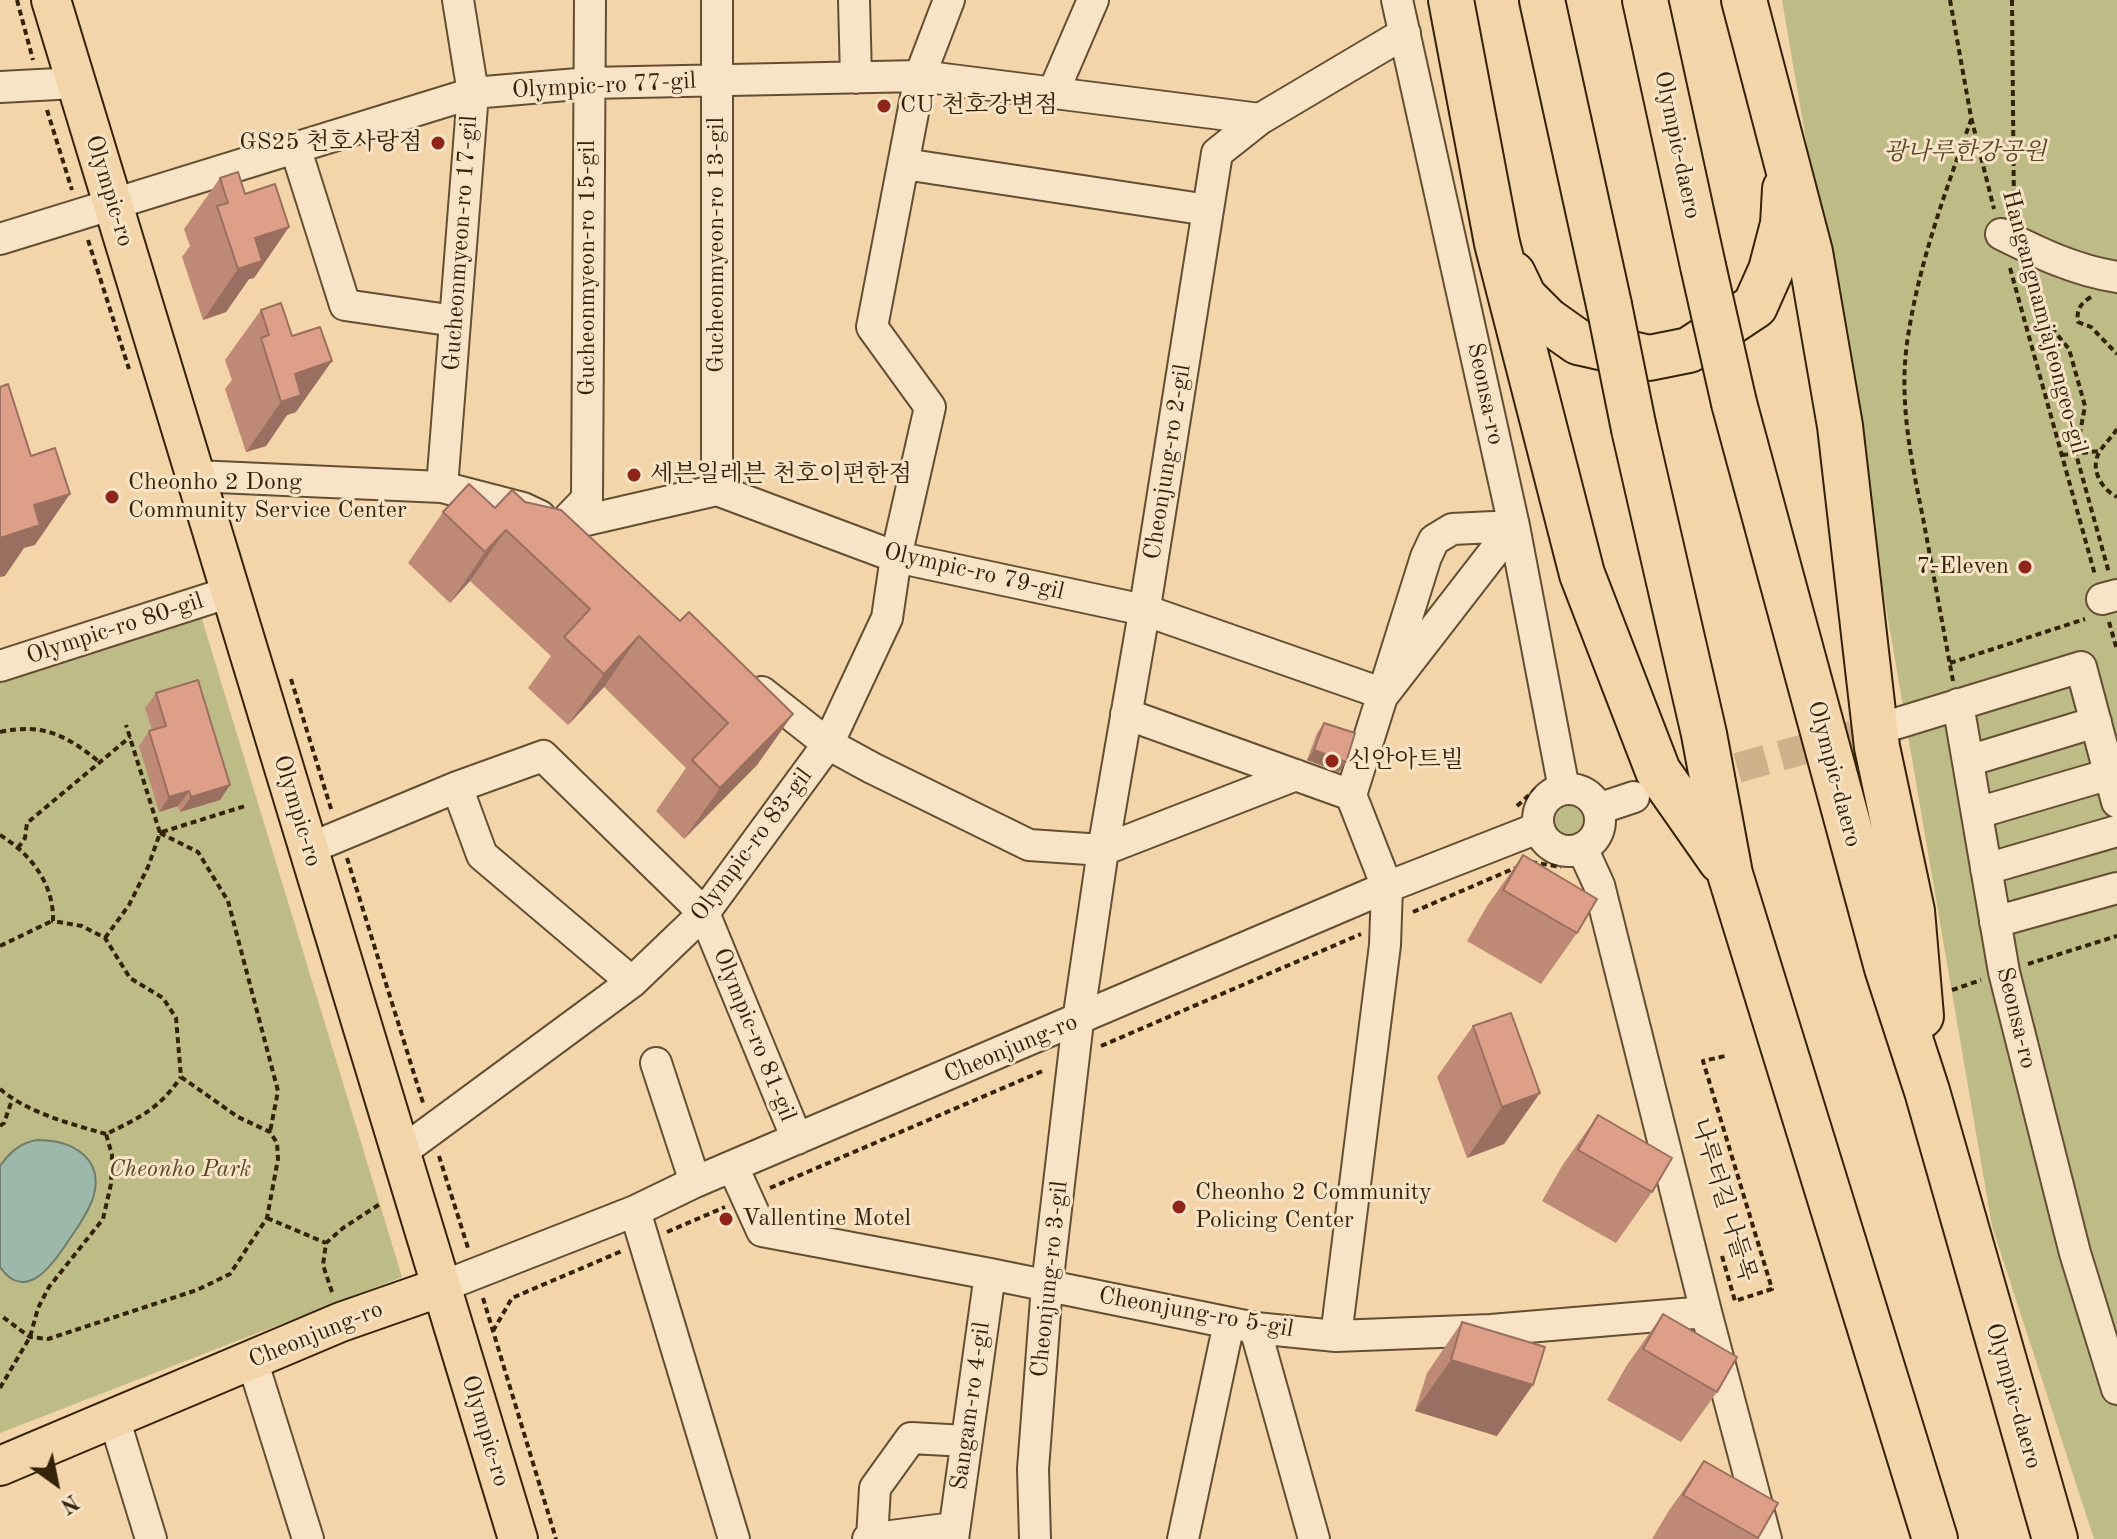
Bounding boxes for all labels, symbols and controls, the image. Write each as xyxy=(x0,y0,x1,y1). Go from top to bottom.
street label: Olympic-ro 77-gil xyxy=(511,67,697,105)
street label: Olympic-daero xyxy=(1647,68,1707,222)
place label: CU 천호강변점 xyxy=(900,92,1057,120)
marker: CU 천호강변점 xyxy=(875,97,893,115)
street label: Gucheonmyeon-ro 17-gil xyxy=(438,114,484,372)
street label: Gucheonmyeon-ro 13-gil xyxy=(703,117,731,373)
place label: GS25 천호사랑점 xyxy=(239,129,422,157)
street label: Olympic-ro xyxy=(78,132,140,250)
marker: GS25 천호사랑점 xyxy=(429,134,447,152)
park label: 광나루한강공원 xyxy=(1884,139,2046,167)
street label: Gucheonmyeon-ro 15-gil xyxy=(574,140,602,396)
street label: Hangangnamjajeongeo-gil xyxy=(1995,187,2093,457)
street label: Seonsa-ro xyxy=(1460,340,1510,448)
street label: Cheonjung-ro 2-gil xyxy=(1138,362,1198,562)
place label: 세븐일레븐 천호이편한점 xyxy=(650,461,912,489)
marker: 세븐일레븐 천호이편한점 xyxy=(625,466,643,484)
place label: Cheonho 2 Dong Community Service Center xyxy=(128,469,407,525)
marker: Cheonho 2 Dong Community Service Center xyxy=(103,488,121,506)
street label: Olympic-ro 79-gil xyxy=(881,537,1067,607)
place label: 7-Eleven xyxy=(1917,553,2009,581)
marker: 7-Eleven xyxy=(2016,558,2034,576)
street label: Olympic-ro 80-gil xyxy=(23,587,207,671)
street label: Olympic-daero xyxy=(1801,698,1867,850)
place label: 신안아트빌 xyxy=(1348,747,1464,775)
street label: Olympic-ro xyxy=(266,752,328,870)
marker: 신안아트빌 xyxy=(1323,752,1341,770)
street label: Olympic-ro 83-gil xyxy=(685,763,819,927)
street label: Olympic-ro 81-gil xyxy=(706,944,802,1126)
street label: Seonsa-ro xyxy=(1989,964,2043,1072)
street label: Cheonjung-ro xyxy=(940,1008,1082,1090)
street label: 나루터길 나들목 xyxy=(1685,1115,1761,1285)
park label: Cheonho Park xyxy=(109,1156,251,1184)
street label: Cheonjung-ro 3-gil xyxy=(1025,1179,1075,1379)
place label: Cheonho 2 Community Policing Center xyxy=(1195,1179,1432,1235)
marker: Cheonho 2 Community Policing Center xyxy=(1170,1198,1188,1216)
place label: Vallentine Motel xyxy=(742,1205,911,1233)
marker: Vallentine Motel xyxy=(717,1210,735,1228)
street label: Cheonjung-ro 5-gil xyxy=(1096,1282,1296,1344)
street label: Cheonjung-ro xyxy=(245,1295,387,1375)
street label: Sangam-ro 4-gil xyxy=(945,1320,997,1492)
street label: Olympic-daero xyxy=(1978,1320,2048,1472)
street label: Olympic-ro xyxy=(454,1372,516,1490)
north arrow xyxy=(16,1443,96,1523)
text: N xyxy=(56,1489,82,1517)

